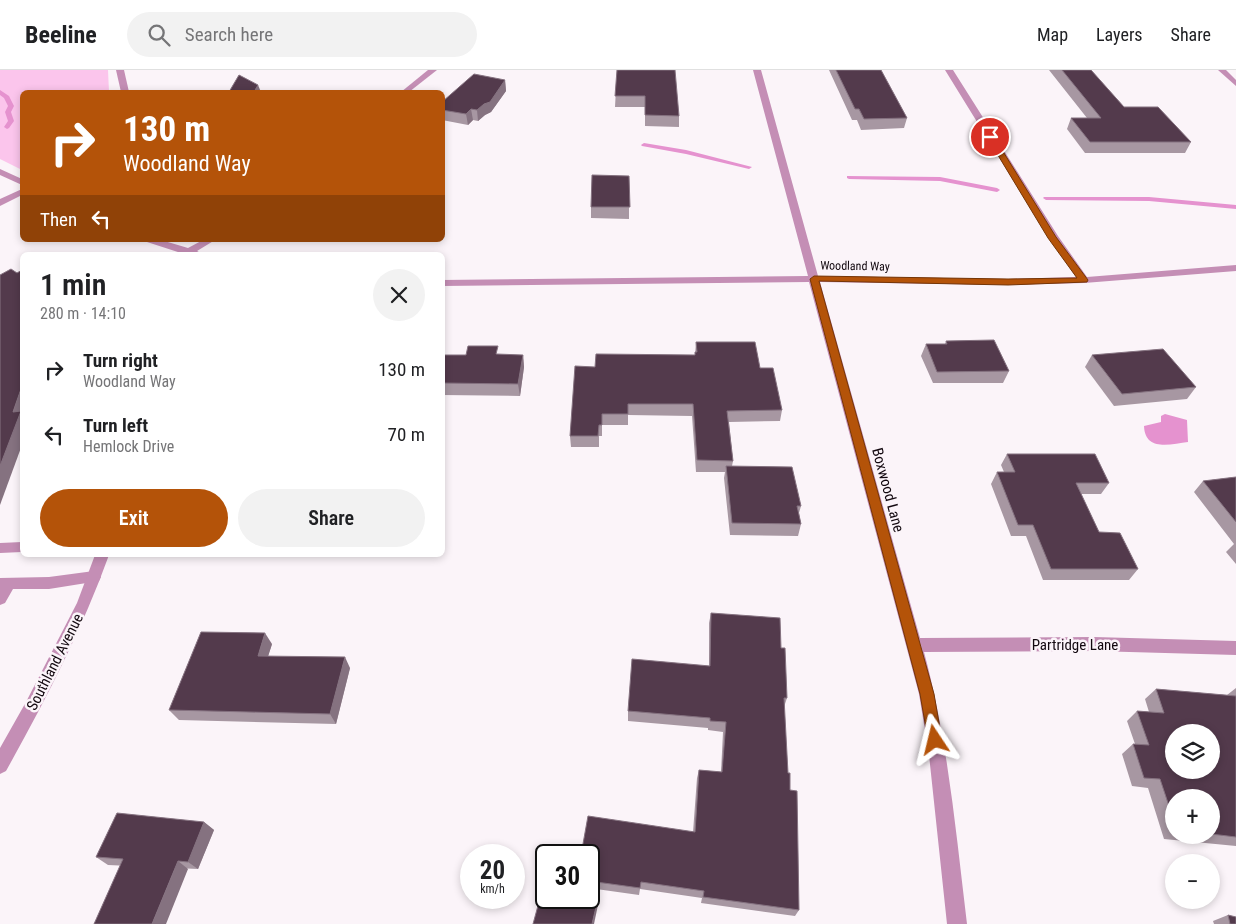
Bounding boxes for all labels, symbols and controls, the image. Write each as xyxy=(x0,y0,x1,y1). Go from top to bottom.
search box xyxy=(127,12,477,57)
text: Beeline xyxy=(25,21,97,49)
icon: search xyxy=(145,21,173,49)
text: Search here xyxy=(185,23,273,46)
text: Map xyxy=(1037,24,1068,45)
text: Layers xyxy=(1096,24,1143,45)
text: Share xyxy=(1171,24,1211,45)
text: 130 m xyxy=(123,109,210,150)
icon: right xyxy=(40,110,105,175)
pin xyxy=(969,116,1011,158)
icon: arrive xyxy=(976,123,1004,151)
text: Woodland Way xyxy=(123,151,251,176)
icon: left xyxy=(87,205,115,233)
text: Then xyxy=(40,208,77,231)
street label: Woodland Way xyxy=(820,258,890,274)
text: 1 min xyxy=(40,267,106,302)
button: close xyxy=(373,269,425,321)
text: 280 m · 14:10 xyxy=(40,304,126,323)
text: Turn right xyxy=(83,349,158,372)
icon: right xyxy=(40,356,68,384)
text: 130 m xyxy=(378,358,425,381)
text: Woodland Way xyxy=(83,372,176,391)
text: Turn left xyxy=(83,414,148,437)
icon: left xyxy=(40,421,68,449)
text: 70 m xyxy=(388,423,425,446)
text: Hemlock Drive xyxy=(83,437,174,456)
street label: Boxwood Lane xyxy=(868,446,908,534)
button: Exit xyxy=(40,489,228,547)
button: Share xyxy=(238,489,425,547)
street label: Southland Avenue xyxy=(23,611,87,713)
street label: Partridge Lane xyxy=(1032,636,1118,654)
position arrow xyxy=(908,713,960,765)
map controls xyxy=(1165,724,1220,909)
button: layers xyxy=(1165,724,1220,779)
button: + xyxy=(1165,789,1220,844)
speed limit sign: 30 xyxy=(535,844,600,909)
button: − xyxy=(1165,854,1220,909)
text: 20 xyxy=(480,856,505,885)
text: km/h xyxy=(480,882,505,896)

